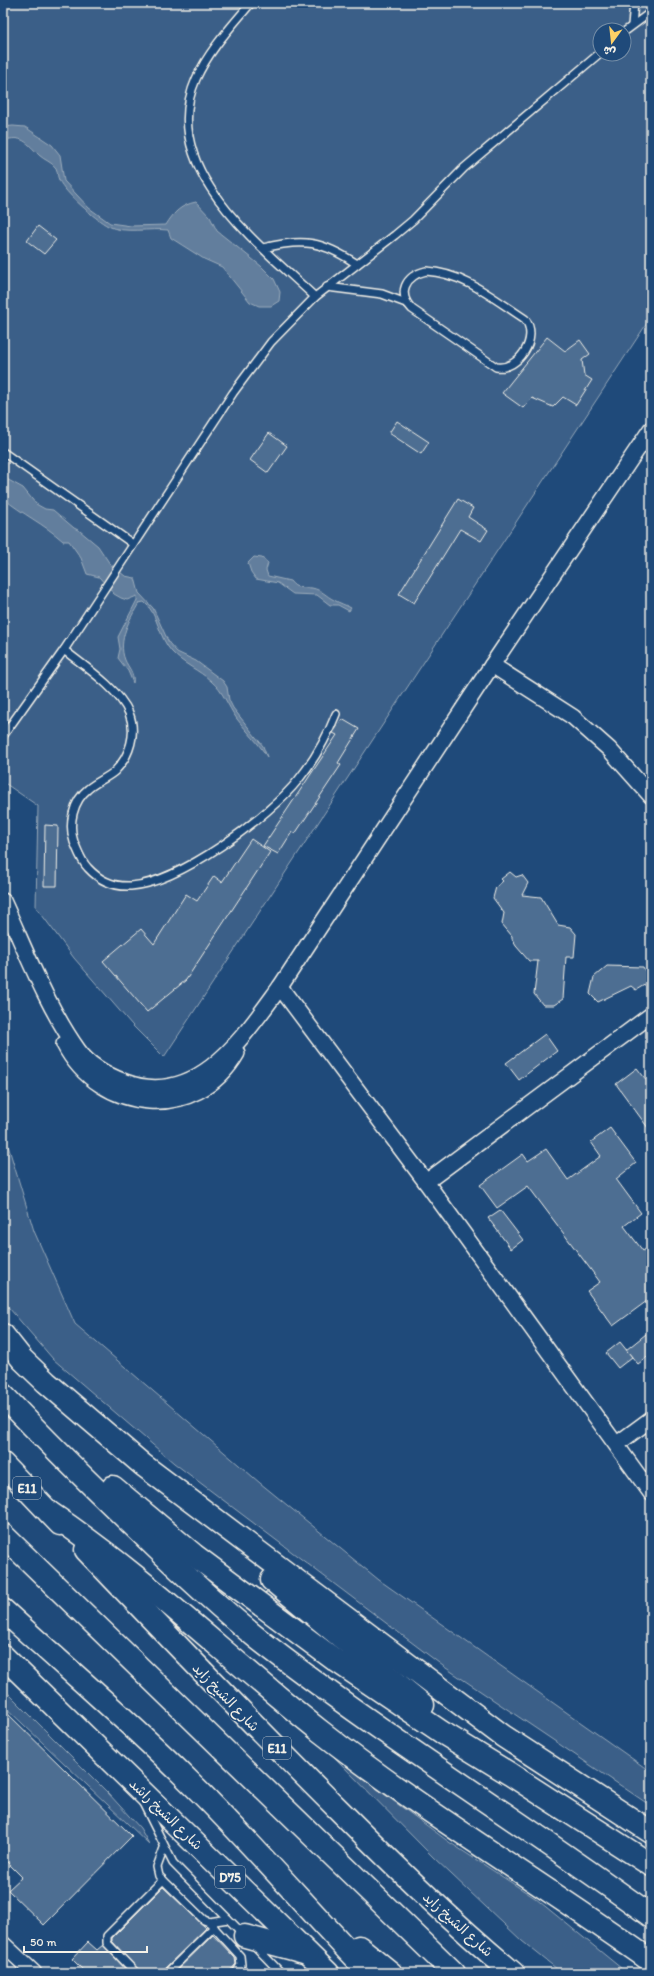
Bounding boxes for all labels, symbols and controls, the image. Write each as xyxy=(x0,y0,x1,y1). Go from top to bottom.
north arrow xyxy=(592,22,632,62)
text: ش xyxy=(602,43,617,59)
road number: E11 xyxy=(13,1477,41,1499)
street label: شارع الشيخ زايد xyxy=(188,1659,263,1736)
road number: E11 xyxy=(263,1737,291,1759)
street label: شارع الشيخ راشد xyxy=(125,1775,206,1854)
road number: D75 xyxy=(215,1866,245,1888)
street label: شارع الشيخ زايد xyxy=(418,1888,496,1961)
scale bar xyxy=(24,1928,147,1954)
text: 50 m xyxy=(30,1935,56,1949)

